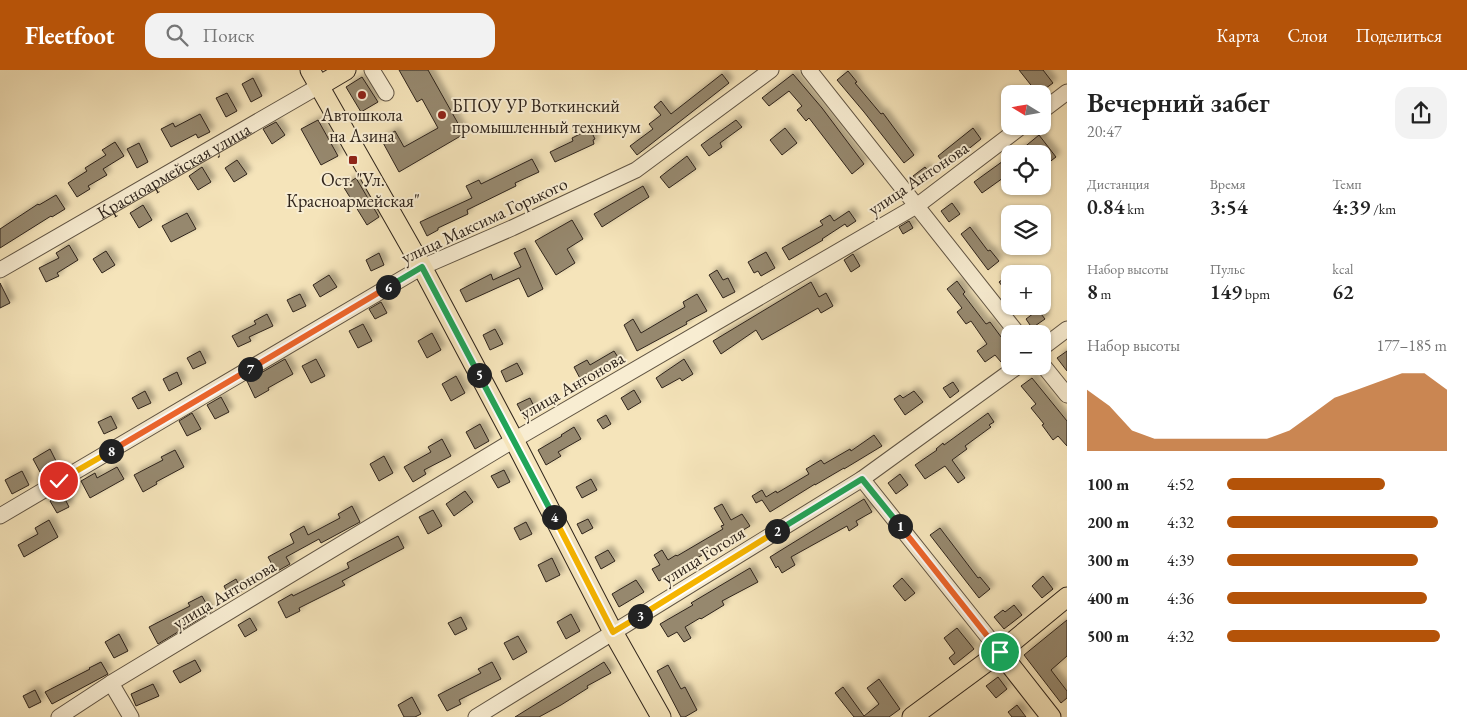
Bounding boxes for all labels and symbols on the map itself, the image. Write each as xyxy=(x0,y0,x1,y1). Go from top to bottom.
north arrow xyxy=(1001,85,1051,135)
marker: Автошкола на Азина xyxy=(356,89,368,101)
place label: БПОУ УР Воткинский промышленный техникум xyxy=(452,94,642,138)
place label: Автошкола на Азина xyxy=(320,103,404,147)
marker: БПОУ УР Воткинский промышленный техникум xyxy=(436,109,448,121)
street label: Красноармейская улица xyxy=(92,116,255,223)
street label: улица Антонова xyxy=(863,135,974,220)
marker: Ост. "Ул. Красноармейская" xyxy=(347,154,359,166)
place label: Ост. "Ул. Красноармейская" xyxy=(286,168,420,212)
street label: улица Максима Горького xyxy=(397,171,571,269)
pin: 6 xyxy=(376,274,400,300)
street label: улица Антонова xyxy=(516,345,629,424)
pin: 7 xyxy=(238,356,262,382)
pin: 5 xyxy=(466,362,492,388)
pin: 8 xyxy=(98,438,124,464)
pin xyxy=(38,460,80,502)
pin: 4 xyxy=(542,504,566,530)
pin: 1 xyxy=(888,514,912,538)
pin: 2 xyxy=(764,518,790,544)
street label: улица Гоголя xyxy=(657,520,749,590)
street label: улица Антонова xyxy=(168,554,281,634)
pin: 3 xyxy=(628,604,652,628)
pin xyxy=(979,631,1021,673)

